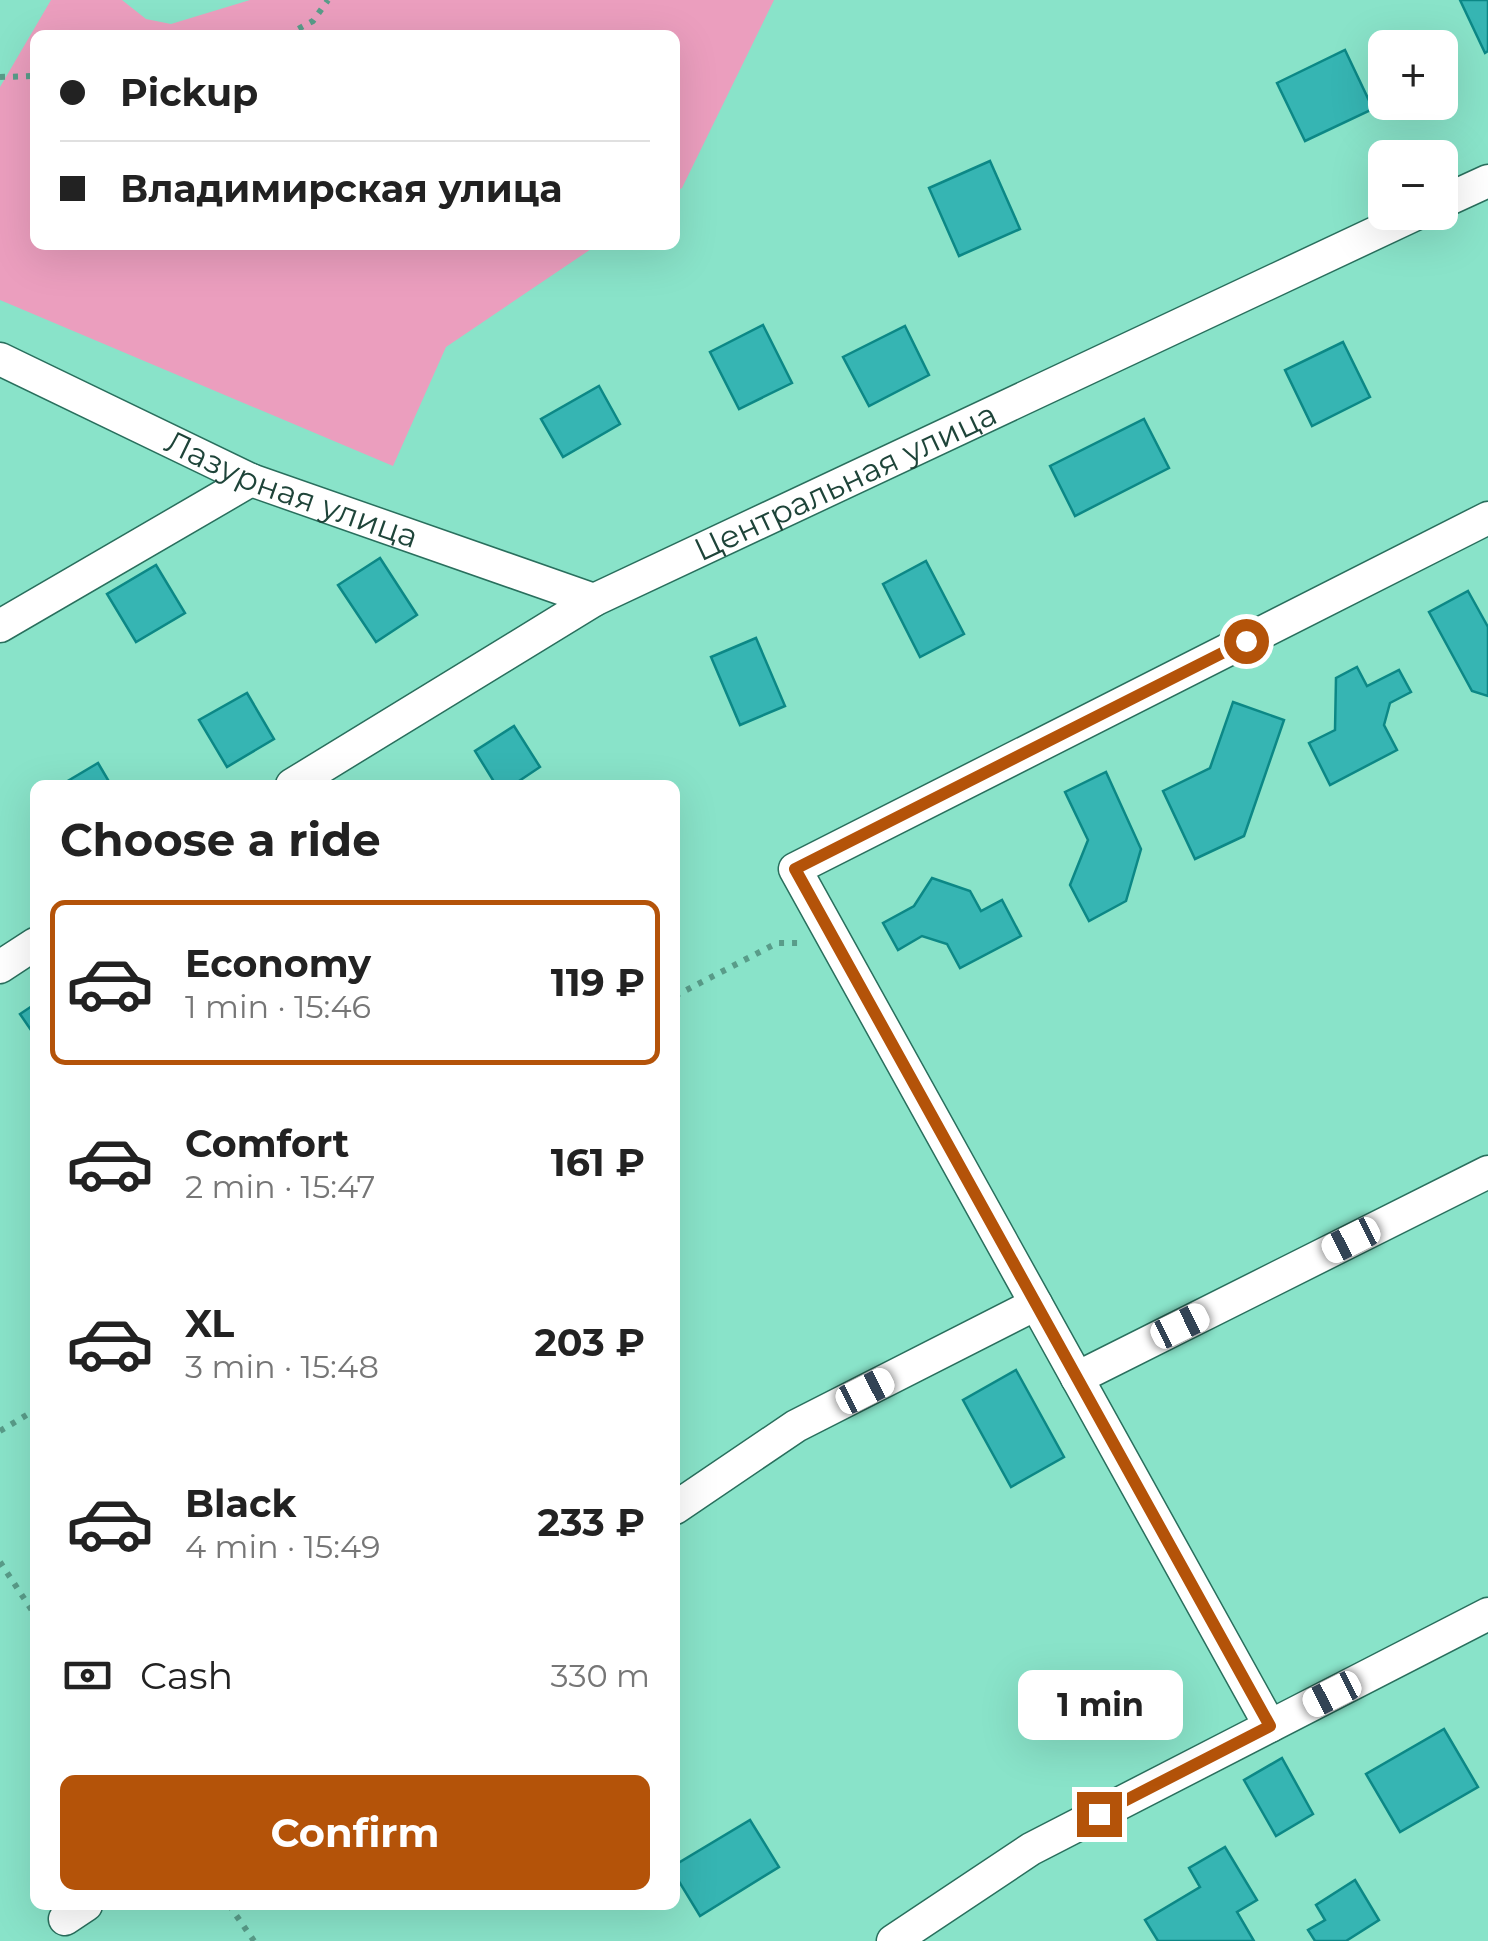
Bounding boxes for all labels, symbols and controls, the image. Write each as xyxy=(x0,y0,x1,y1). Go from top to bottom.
map controls xyxy=(1368,30,1458,230)
button: + xyxy=(1368,30,1458,120)
text: Pickup xyxy=(120,69,258,116)
button: − xyxy=(1368,140,1458,230)
text: Владимирская улица xyxy=(120,165,562,212)
street label: Центральная улица xyxy=(688,394,1003,569)
street label: Лазурная улица xyxy=(159,422,423,556)
route start xyxy=(1224,619,1269,664)
text: Choose a ride xyxy=(60,812,381,867)
icon: car xyxy=(65,938,155,1028)
text: Economy xyxy=(185,940,371,987)
text: 119 ₽ xyxy=(551,959,645,1006)
text: 1 min · 15:46 xyxy=(185,987,371,1026)
icon: car xyxy=(65,1118,155,1208)
text: Comfort xyxy=(185,1120,349,1167)
text: 161 ₽ xyxy=(551,1139,645,1186)
text: 2 min · 15:47 xyxy=(185,1167,375,1206)
car xyxy=(1317,1213,1385,1267)
icon: car xyxy=(65,1298,155,1388)
car xyxy=(1146,1299,1214,1353)
text: XL xyxy=(185,1300,234,1347)
text: 203 ₽ xyxy=(534,1319,645,1366)
text: 3 min · 15:48 xyxy=(185,1347,379,1386)
car xyxy=(831,1364,899,1418)
icon: car xyxy=(65,1478,155,1568)
text: Black xyxy=(185,1480,296,1527)
text: 233 ₽ xyxy=(538,1499,645,1546)
text: 4 min · 15:49 xyxy=(185,1527,380,1566)
icon: cash xyxy=(60,1648,115,1703)
text: Cash xyxy=(140,1652,233,1699)
text: 330 m xyxy=(551,1656,650,1695)
car xyxy=(1298,1667,1366,1721)
callout: 1 min xyxy=(1016,1669,1182,1739)
text: 1 min xyxy=(1057,1685,1144,1724)
button: Confirm xyxy=(60,1775,650,1890)
route end xyxy=(1077,1792,1122,1837)

